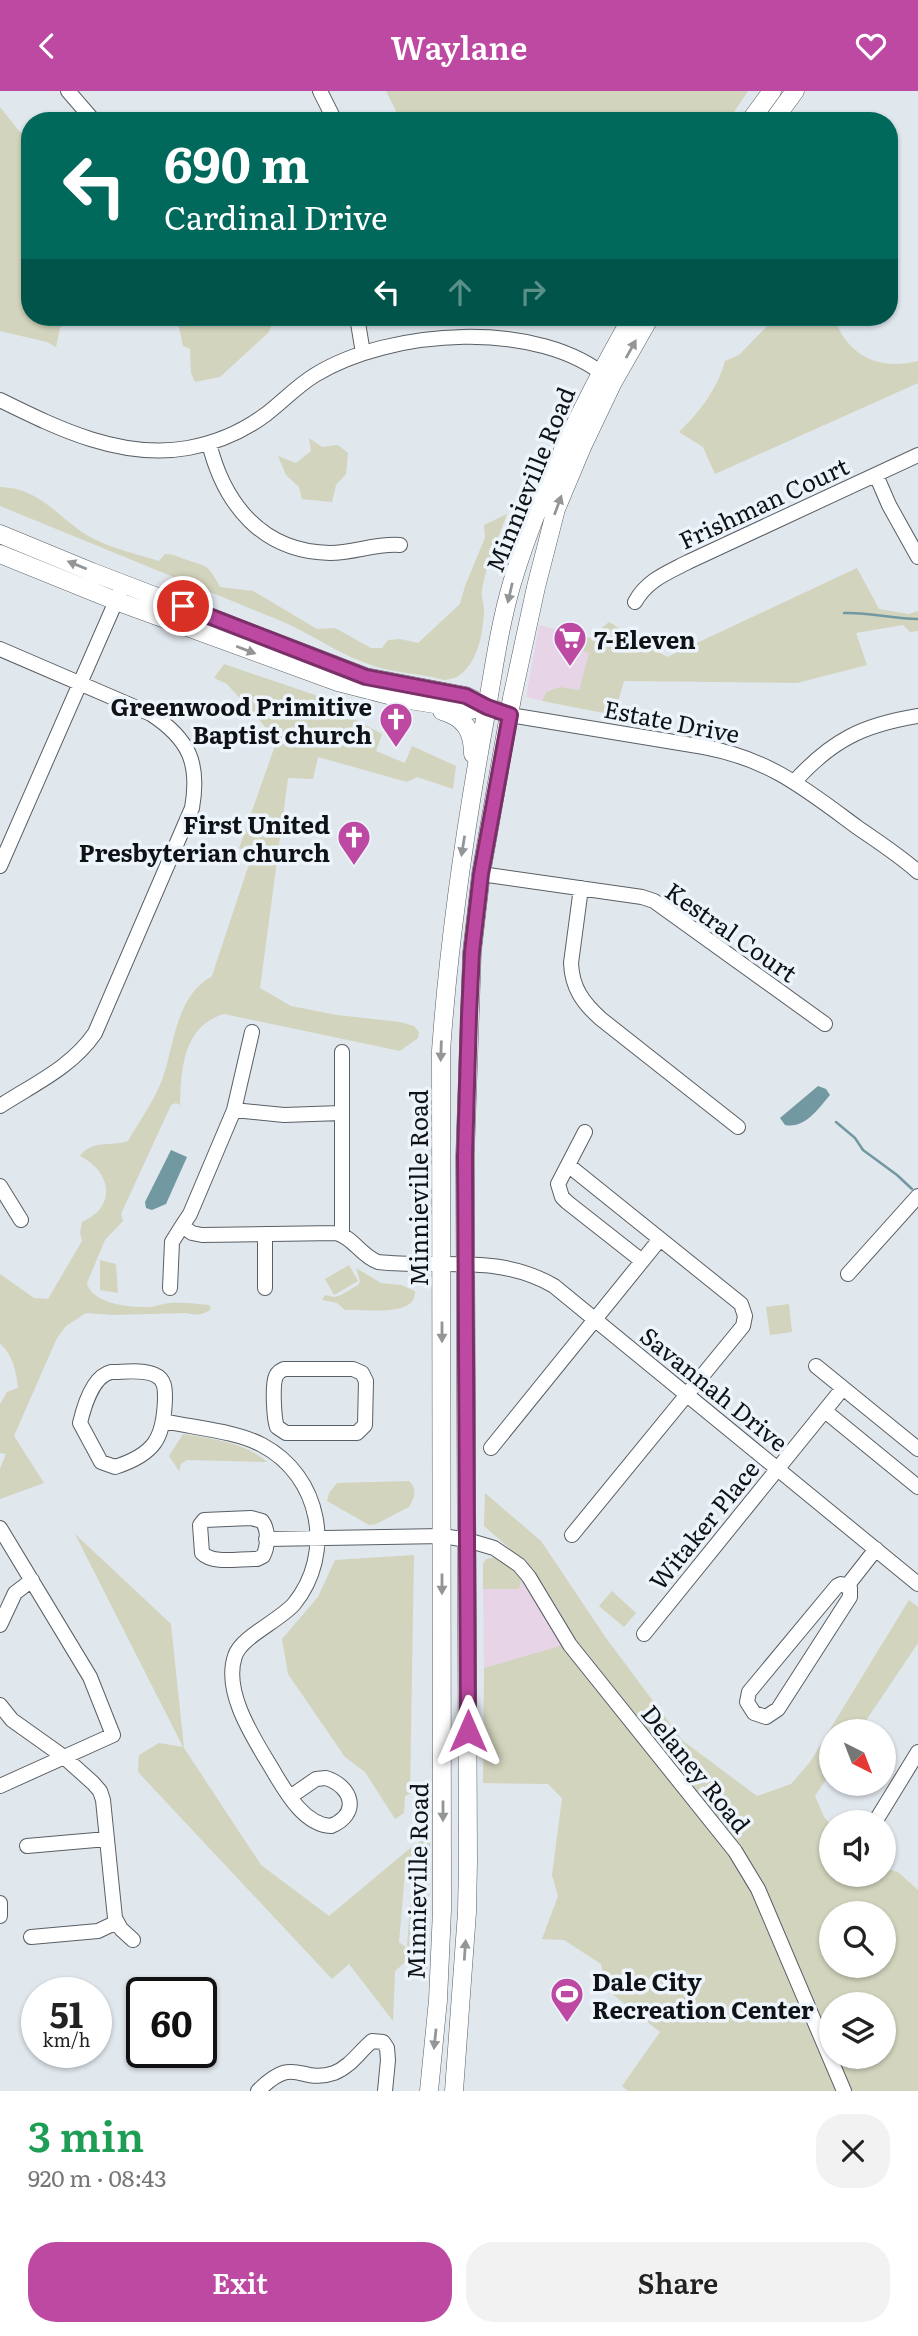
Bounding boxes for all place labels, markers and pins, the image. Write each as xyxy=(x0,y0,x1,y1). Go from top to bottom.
pin xyxy=(153,576,213,636)
supermarket icon: 7-Eleven xyxy=(551,619,589,668)
place label: 7-Eleven xyxy=(594,621,696,656)
place label: Greenwood Primitive Baptist church xyxy=(111,688,372,751)
church icon: Greenwood Primitive Baptist church xyxy=(377,700,415,749)
place label: First United Presbyterian church xyxy=(79,806,330,869)
church icon: First United Presbyterian church xyxy=(335,818,373,867)
place label: Dale City Recreation Center xyxy=(592,1963,814,2026)
sports icon: Dale City Recreation Center xyxy=(548,1975,586,2024)

